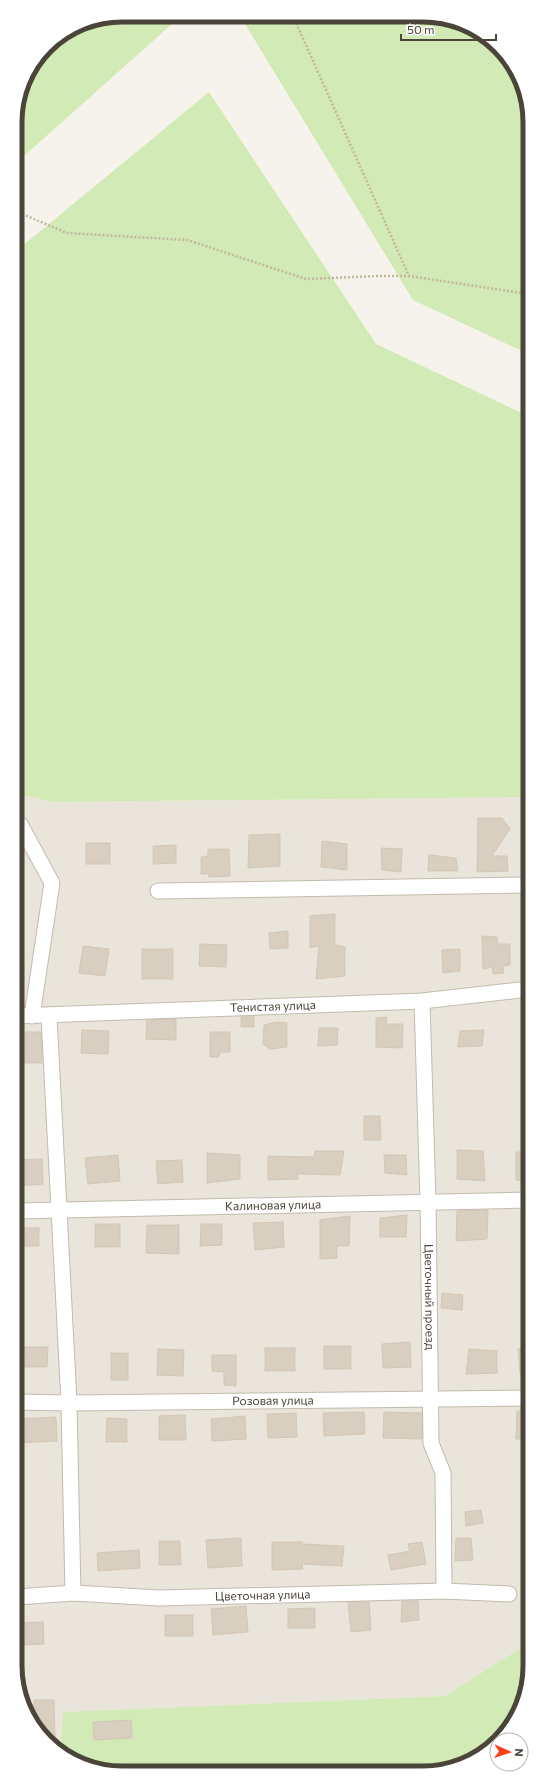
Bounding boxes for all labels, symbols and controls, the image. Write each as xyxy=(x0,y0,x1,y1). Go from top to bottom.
scale bar xyxy=(401,16,496,42)
text: 50 m xyxy=(407,22,435,36)
street label: Тенистая улица xyxy=(229,997,316,1014)
street label: Калиновая улица xyxy=(225,1196,321,1213)
street label: Цветочный проезд xyxy=(423,1244,438,1350)
street label: Розовая улица xyxy=(232,1392,314,1407)
street label: Цветочная улица xyxy=(215,1586,311,1603)
north arrow xyxy=(489,1732,529,1772)
text: N xyxy=(513,1748,526,1757)

